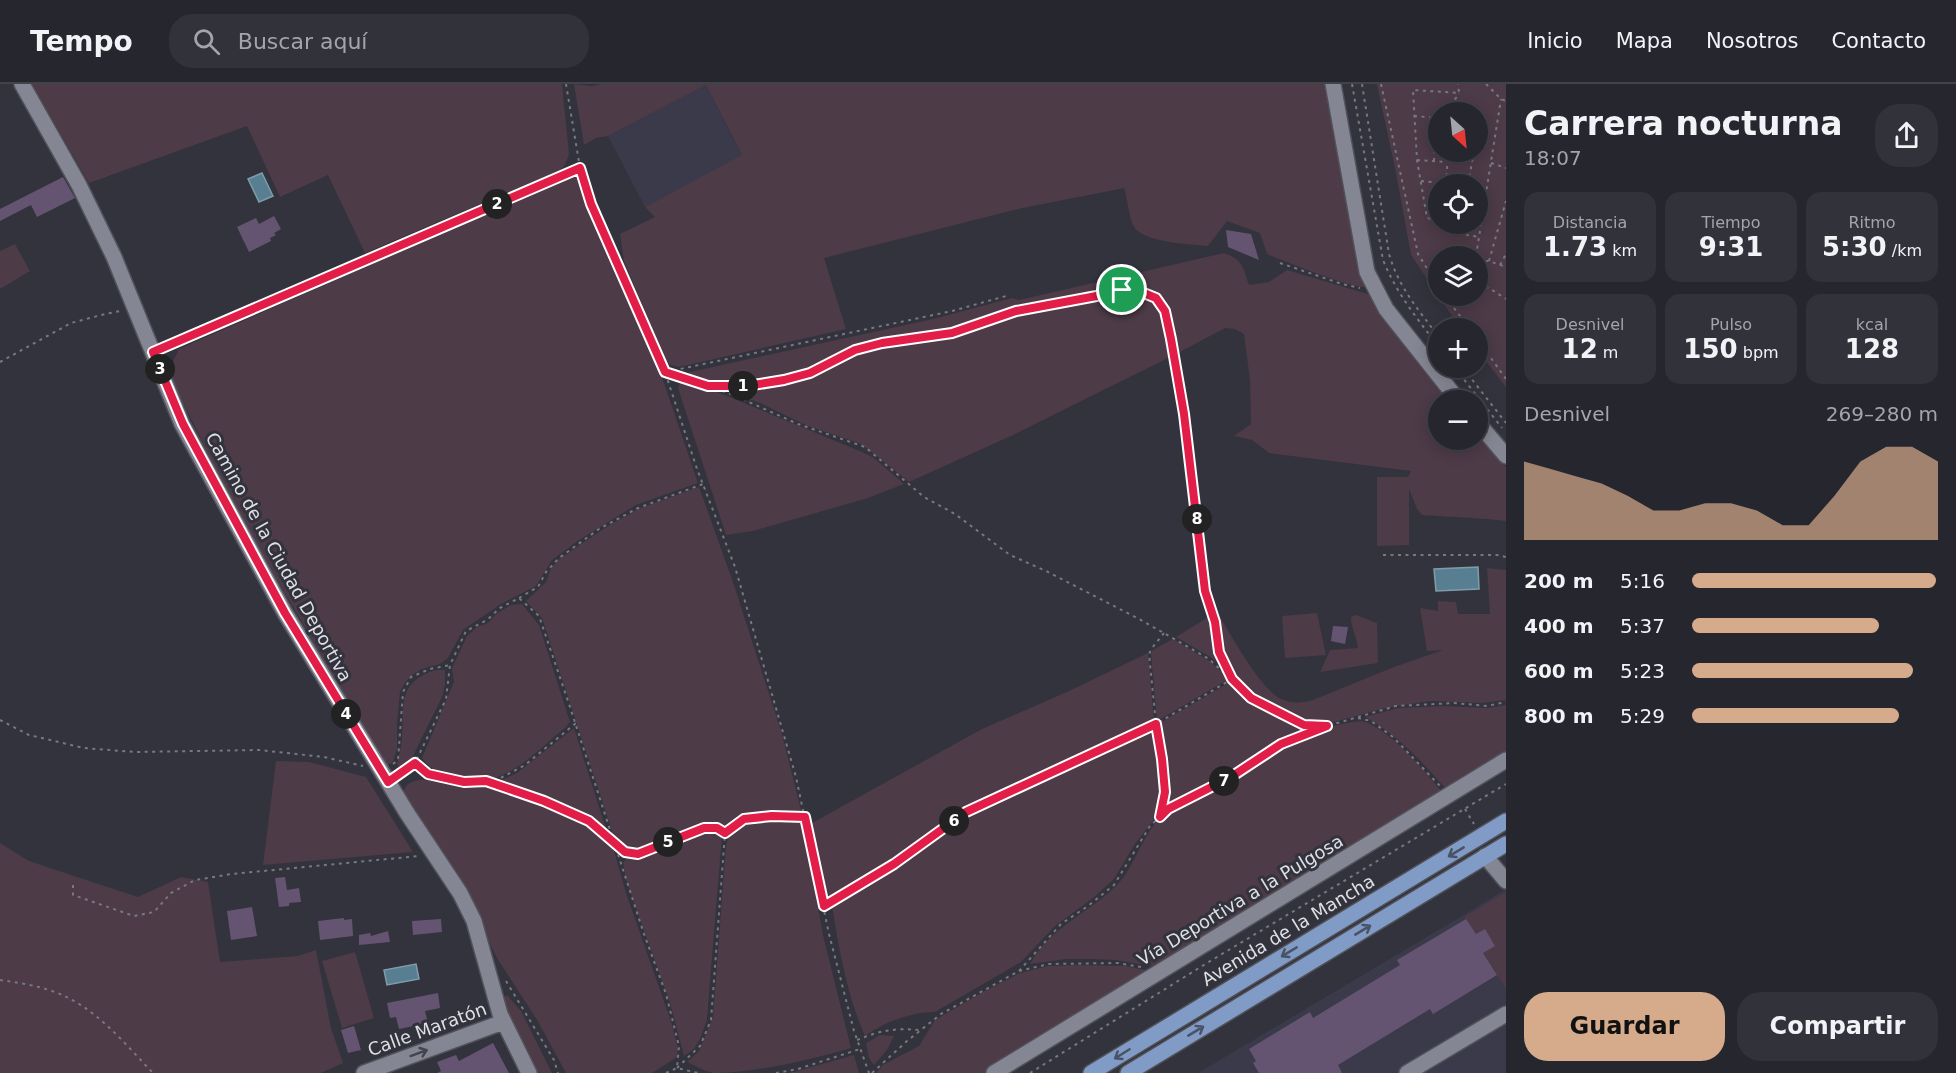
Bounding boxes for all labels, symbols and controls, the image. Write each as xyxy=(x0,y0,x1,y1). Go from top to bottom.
search box xyxy=(169,14,589,68)
text: Tempo xyxy=(30,25,133,58)
icon: search xyxy=(190,25,223,58)
text: Buscar aquí xyxy=(238,29,367,54)
text: Inicio xyxy=(1527,29,1583,53)
text: Mapa xyxy=(1616,29,1673,53)
text: Nosotros xyxy=(1706,29,1798,53)
text: Contacto xyxy=(1831,29,1926,53)
north arrow xyxy=(1428,102,1488,162)
map controls xyxy=(1428,102,1488,450)
text: Carrera nocturna xyxy=(1524,104,1842,143)
button: share xyxy=(1875,104,1938,167)
text: 18:07 xyxy=(1524,146,1582,170)
button: locate xyxy=(1428,174,1488,234)
pin: 2 xyxy=(482,189,512,219)
text: 2 xyxy=(491,194,503,213)
text: Distancia xyxy=(1553,213,1627,232)
text: Tiempo xyxy=(1701,213,1761,232)
text: Ritmo xyxy=(1848,213,1896,232)
text: 1.73 xyxy=(1543,232,1607,262)
text: 9:31 xyxy=(1699,232,1763,262)
text: 5:30 xyxy=(1822,232,1887,262)
text: km xyxy=(1607,241,1637,260)
text: /km xyxy=(1887,241,1922,260)
button: layers xyxy=(1428,246,1488,306)
pin xyxy=(1096,264,1147,315)
icon: arrive xyxy=(1105,273,1138,306)
text: Desnivel xyxy=(1556,315,1624,334)
text: Pulso xyxy=(1710,315,1752,334)
text: kcal xyxy=(1856,315,1888,334)
button: + xyxy=(1428,318,1488,378)
text: 12 xyxy=(1562,334,1598,364)
text: 150 xyxy=(1683,334,1738,364)
text: 128 xyxy=(1845,334,1899,364)
text: m xyxy=(1598,343,1618,362)
text: bpm xyxy=(1738,343,1779,362)
pin: 3 xyxy=(145,354,175,384)
text: 3 xyxy=(154,359,166,378)
pin: 1 xyxy=(728,371,758,401)
text: 1 xyxy=(737,376,749,395)
button: − xyxy=(1428,390,1488,450)
text: Desnivel xyxy=(1524,402,1610,426)
text: 269–280 m xyxy=(1826,402,1938,426)
street label: Camino de la Ciudad Deportiva xyxy=(202,429,356,685)
pin: 8 xyxy=(1182,504,1212,534)
text: 8 xyxy=(1191,509,1203,528)
text: 200 m xyxy=(1524,569,1594,593)
text: 5:16 xyxy=(1620,569,1665,593)
text: 400 m xyxy=(1524,614,1594,638)
text: 5:37 xyxy=(1620,614,1665,638)
text: 600 m xyxy=(1524,659,1594,683)
text: 5:23 xyxy=(1620,659,1665,683)
pin: 4 xyxy=(331,699,361,729)
text: 4 xyxy=(340,704,352,723)
text: 800 m xyxy=(1524,704,1594,728)
text: 5:29 xyxy=(1620,704,1665,728)
pin: 7 xyxy=(1209,766,1239,796)
text: 7 xyxy=(1218,771,1230,790)
pin: 6 xyxy=(939,806,969,836)
text: 6 xyxy=(948,811,960,830)
pin: 5 xyxy=(653,827,683,857)
street label: Vía Deportiva a la Pulgosa xyxy=(1133,830,1347,970)
text: 5 xyxy=(662,832,674,851)
one-way arrow xyxy=(1448,846,1465,858)
street label: Avenida de la Mancha xyxy=(1198,870,1378,990)
one-way arrow xyxy=(1354,924,1371,936)
one-way arrow xyxy=(1281,947,1298,959)
button: Guardar xyxy=(1524,992,1725,1061)
button: Compartir xyxy=(1737,992,1938,1061)
street label: Calle Maratón xyxy=(365,998,489,1060)
one-way arrow xyxy=(1187,1025,1204,1037)
one-way arrow xyxy=(409,1046,428,1057)
one-way arrow xyxy=(1114,1048,1131,1060)

